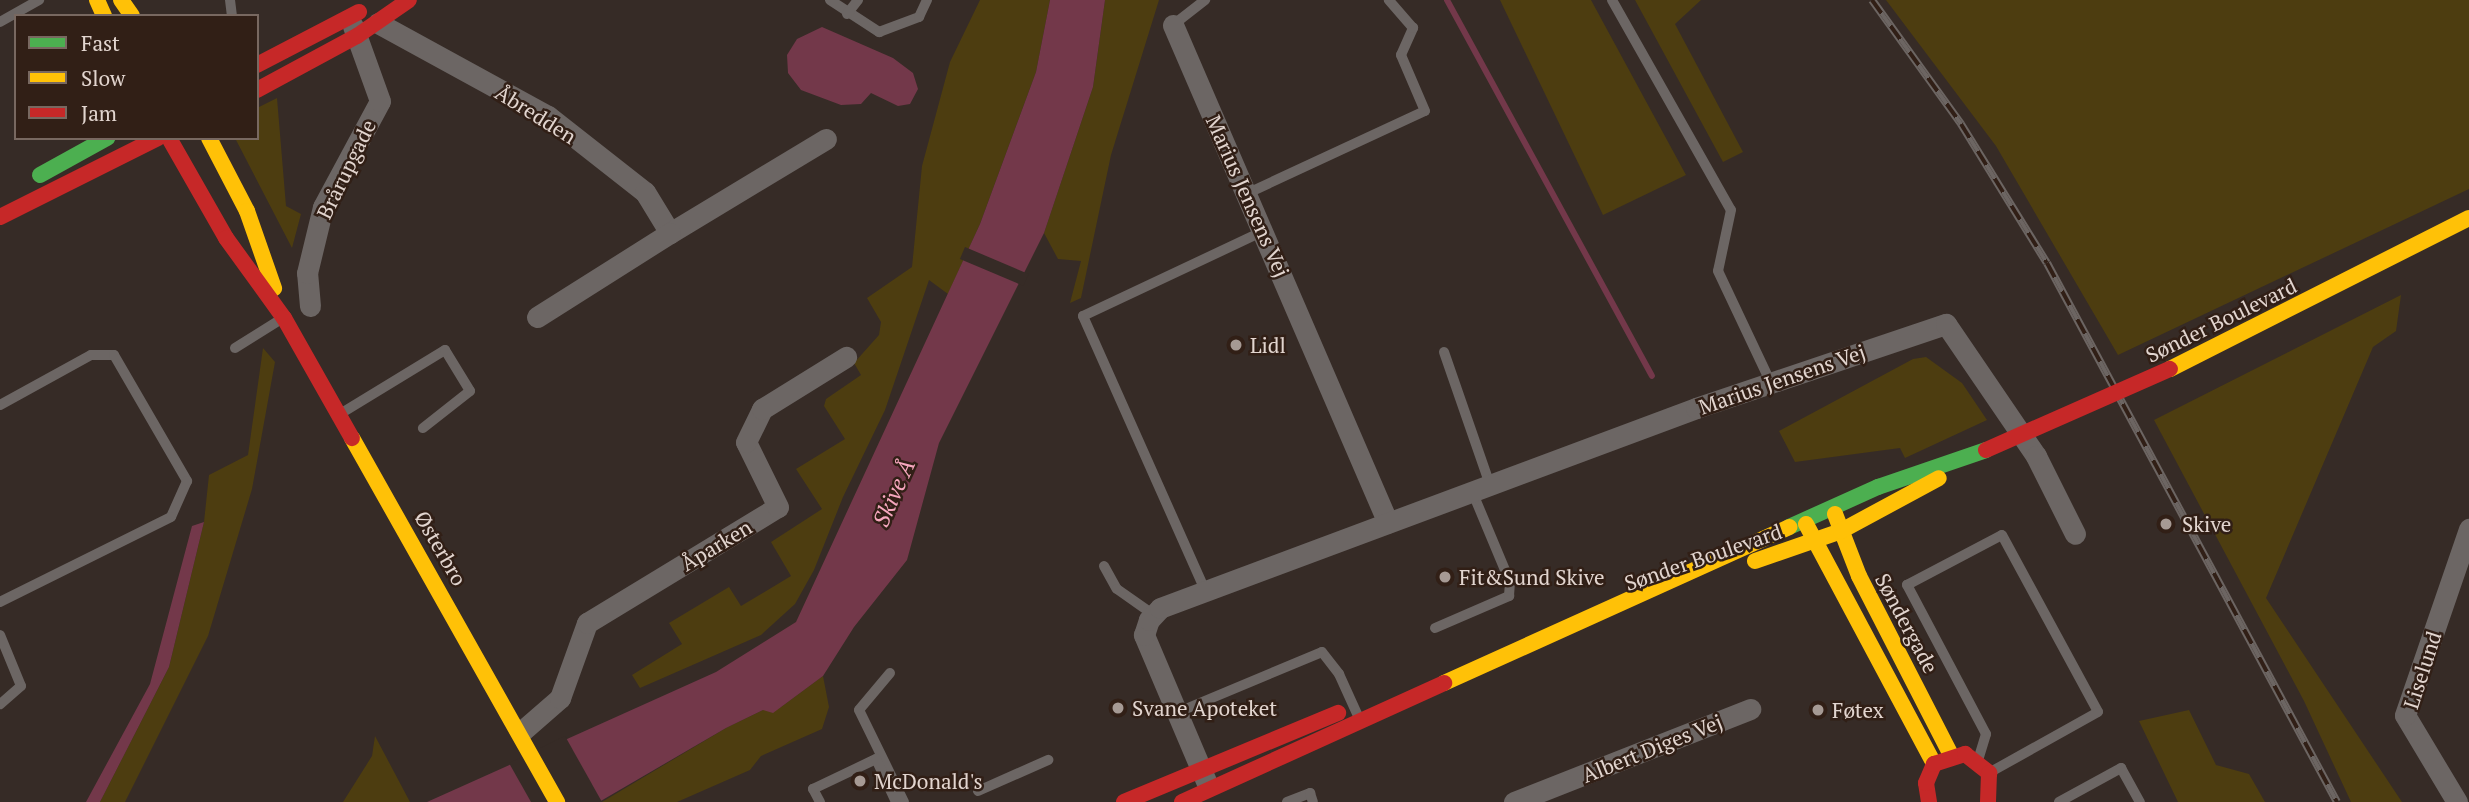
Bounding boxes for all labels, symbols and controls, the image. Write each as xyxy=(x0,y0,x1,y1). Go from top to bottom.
legend xyxy=(14,14,259,140)
text: Fast xyxy=(81,29,120,57)
text: Slow xyxy=(81,64,125,92)
street label: Åbredden xyxy=(491,79,581,149)
text: Jam xyxy=(81,99,117,127)
street label: Marius Jensens Vej xyxy=(1201,111,1295,281)
street label: Brårupgade xyxy=(311,115,381,223)
street label: Sønder Boulevard xyxy=(2141,273,2301,367)
place label: Lidl xyxy=(1250,332,1286,358)
marker: Lidl xyxy=(1228,337,1244,353)
street label: Marius Jensens Vej xyxy=(1695,339,1869,419)
water label: Skive Å xyxy=(867,455,921,531)
street label: Østerbro xyxy=(410,506,472,590)
place label: Skive xyxy=(2182,511,2231,537)
street label: Åparken xyxy=(676,514,756,576)
marker: Skive xyxy=(2156,514,2176,534)
street label: Sønder Boulevard xyxy=(1621,518,1785,596)
place label: Fit&Sund Skive xyxy=(1459,564,1605,590)
marker: Fit&Sund Skive xyxy=(1437,569,1453,585)
street label: Søndergade xyxy=(1870,569,1944,677)
street label: Liselund xyxy=(2398,628,2446,712)
place label: Svane Apoteket xyxy=(1132,695,1278,721)
place label: Føtex xyxy=(1832,697,1884,723)
marker: Svane Apoteket xyxy=(1110,700,1126,716)
marker: Føtex xyxy=(1810,702,1826,718)
street label: Albert Diges Vej xyxy=(1578,708,1726,788)
place label: McDonald's xyxy=(874,768,983,794)
marker: McDonald's xyxy=(852,773,868,789)

